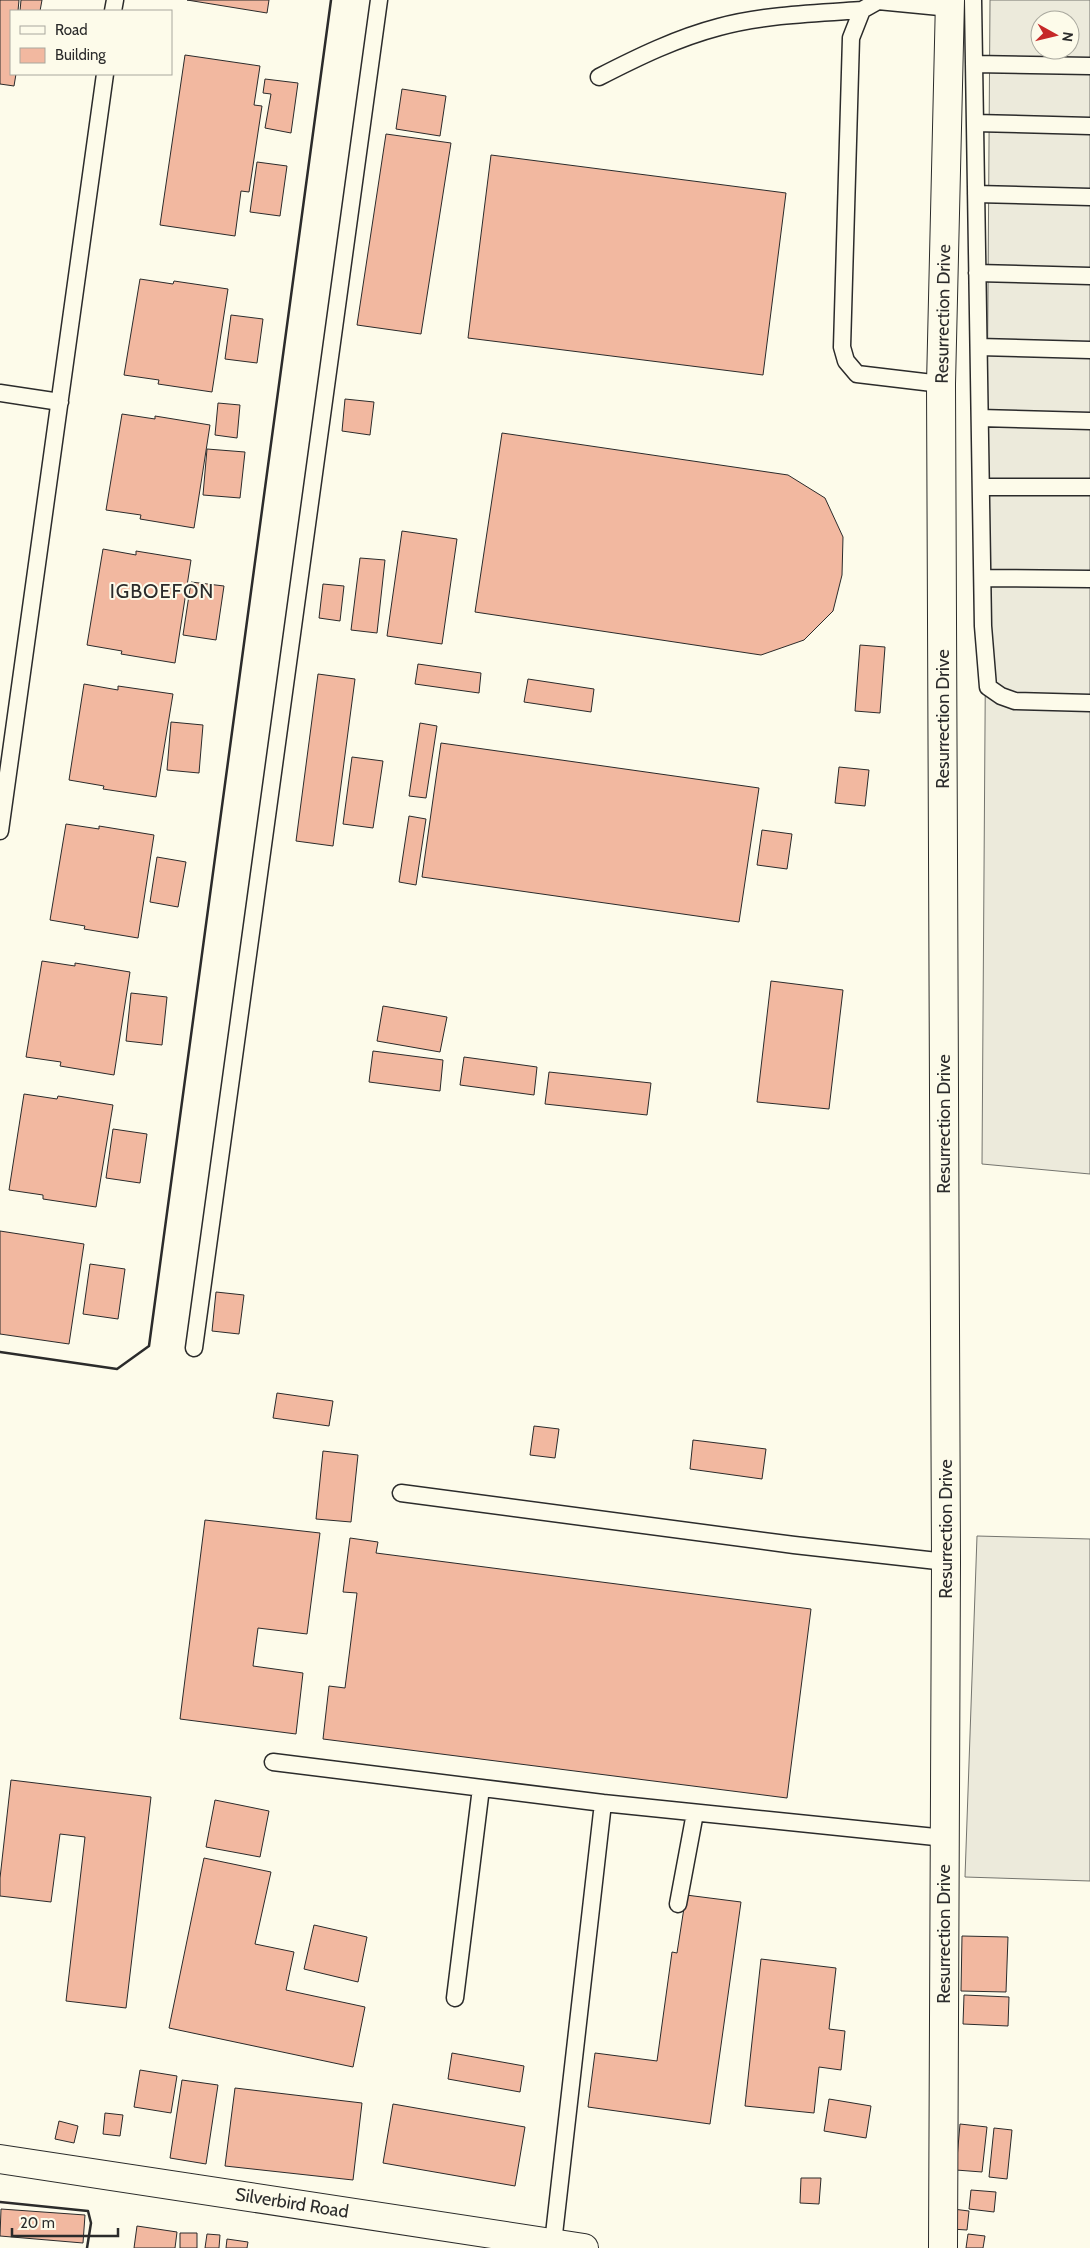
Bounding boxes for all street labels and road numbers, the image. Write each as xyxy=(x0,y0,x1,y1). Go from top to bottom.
street label: Resurrection Drive xyxy=(931,244,955,384)
street label: Resurrection Drive xyxy=(932,649,954,789)
street label: Resurrection Drive xyxy=(933,1054,955,1194)
street label: Resurrection Drive xyxy=(935,1459,957,1599)
street label: Resurrection Drive xyxy=(933,1864,955,2004)
street label: Silverbird Road xyxy=(234,2183,350,2223)

